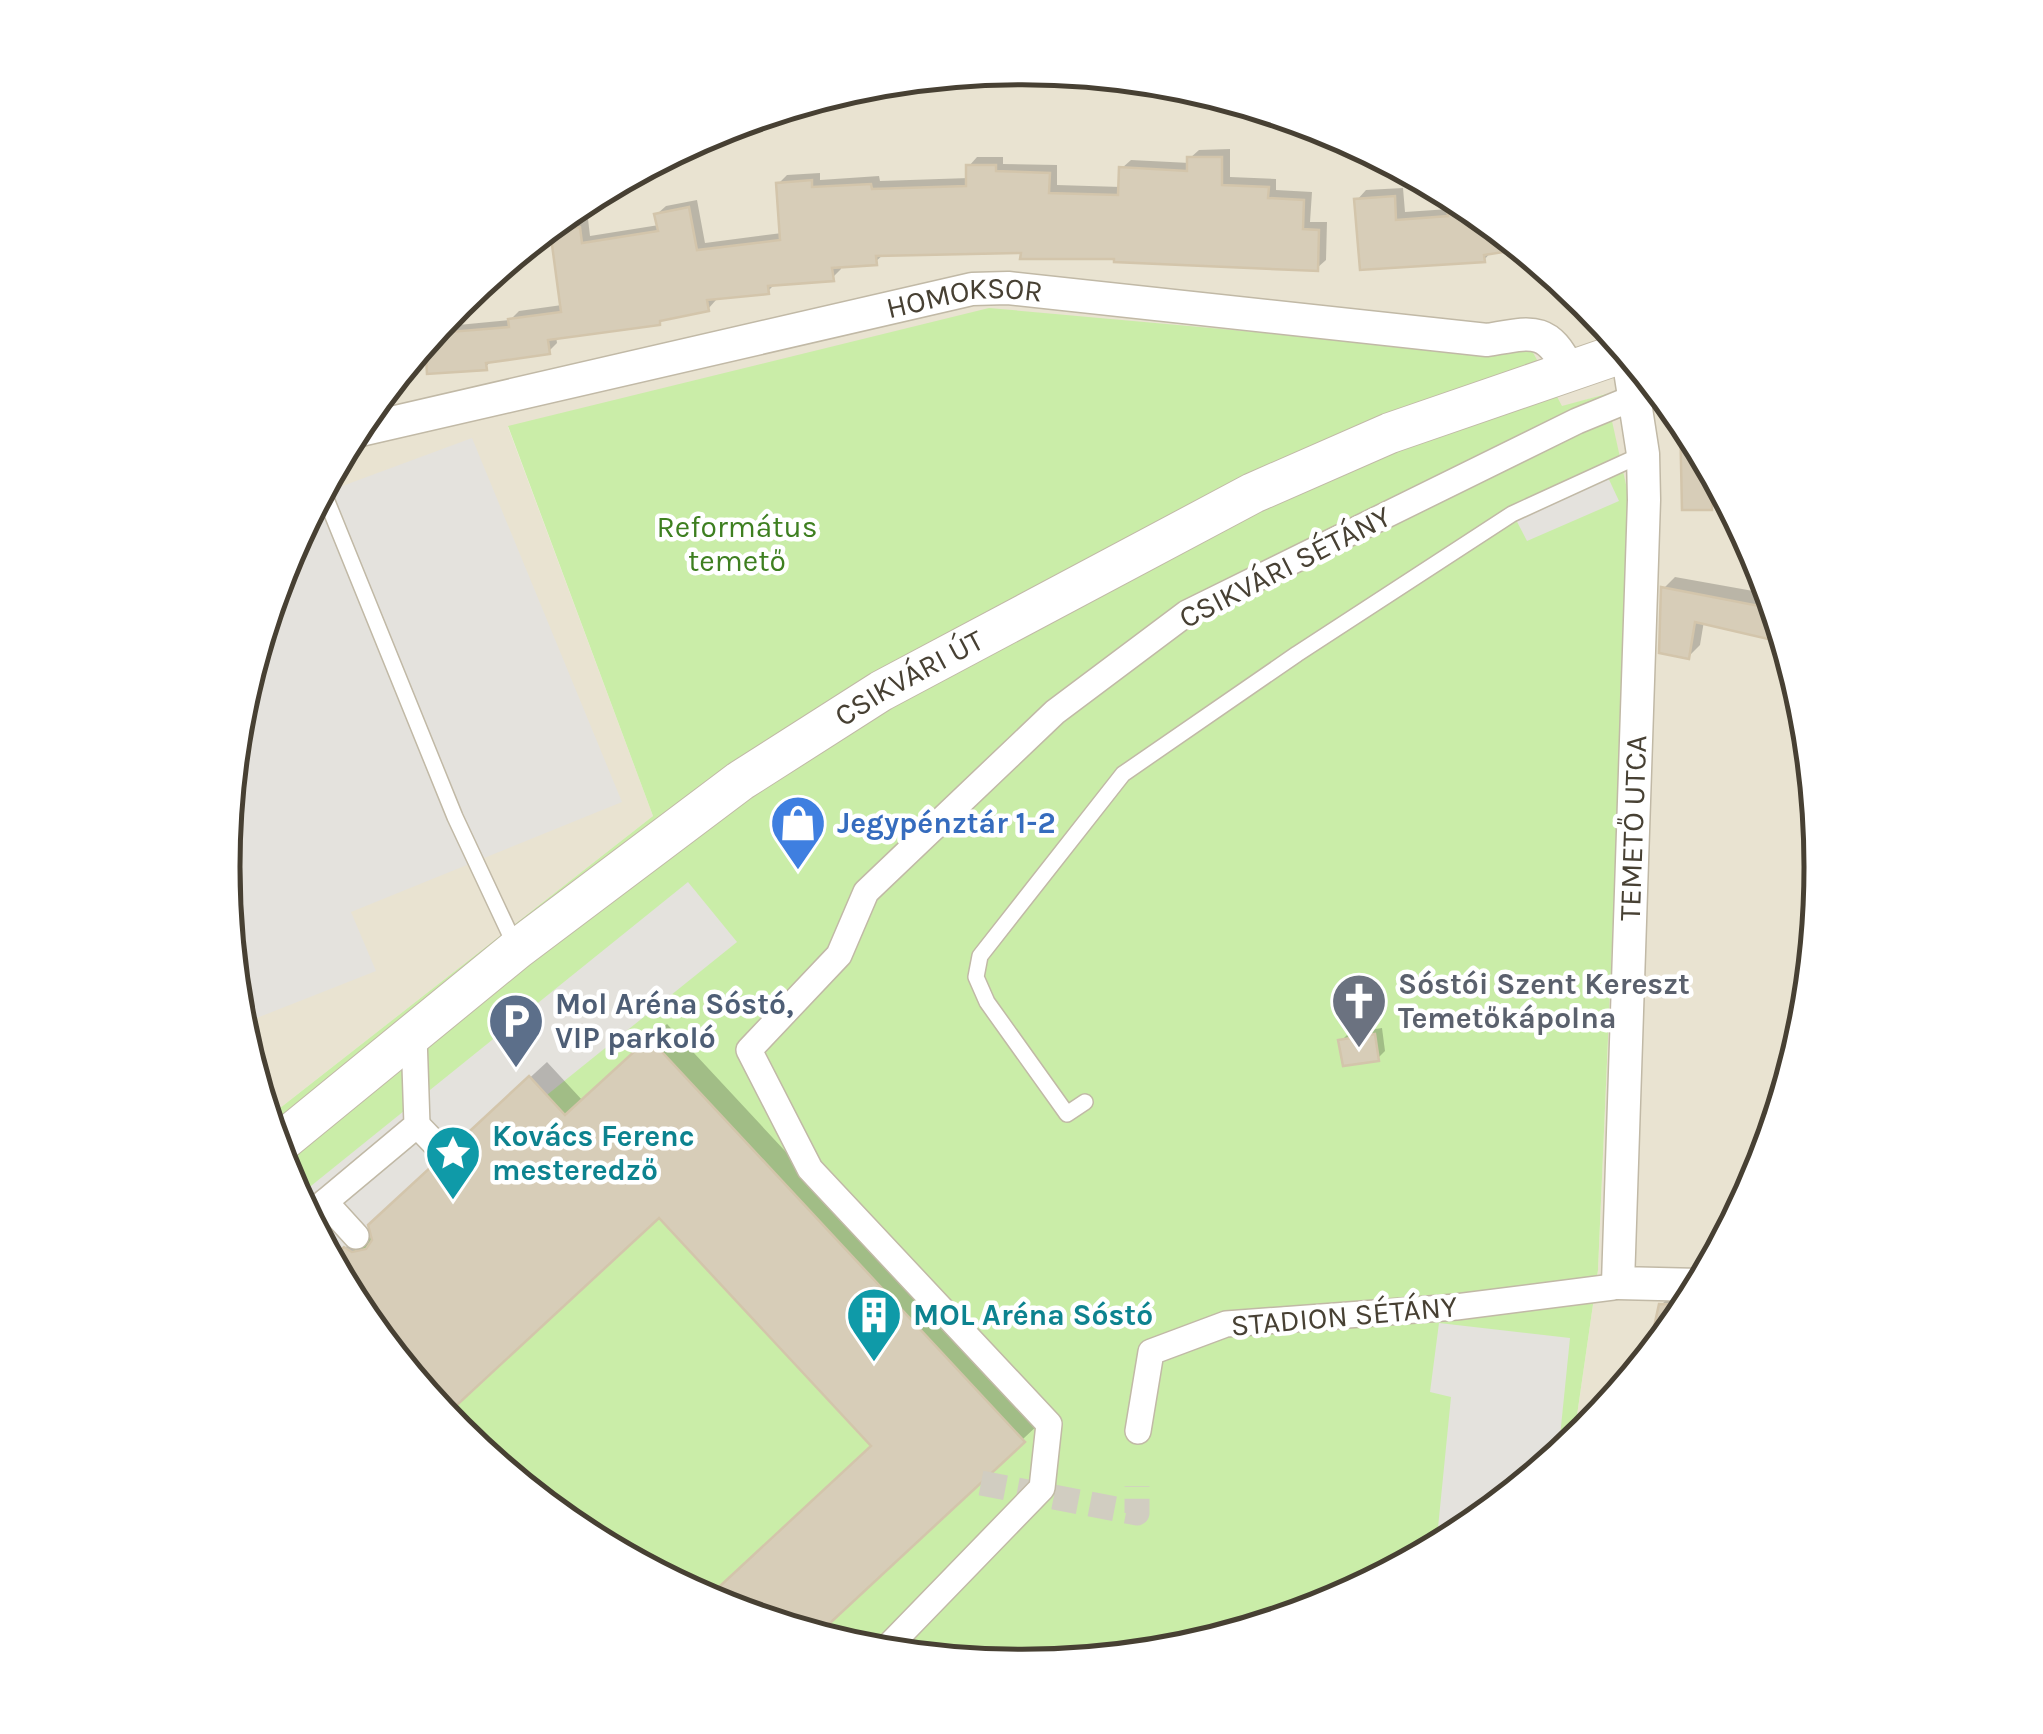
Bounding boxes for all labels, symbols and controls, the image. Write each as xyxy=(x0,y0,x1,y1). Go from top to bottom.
street label: HOMOKSOR xyxy=(883,270,1045,326)
street label: CSIKVÁRI SÉTÁNY xyxy=(1173,498,1398,636)
park label: Református temető xyxy=(656,509,818,579)
street label: CSIKVÁRI ÚT xyxy=(828,622,989,734)
street label: TEMETŐ UTCA xyxy=(1612,734,1654,922)
shop icon: Jegypénztár 1-2 xyxy=(768,793,828,872)
place label: Jegypénztár 1-2 xyxy=(837,805,1056,841)
place label: Sóstói Szent Kereszt Temetőkápolna xyxy=(1398,966,1690,1036)
church icon: Sóstói Szent Kereszt Temetőkápolna xyxy=(1329,971,1389,1050)
place label: Mol Aréna Sóstó, VIP parkoló xyxy=(555,986,794,1056)
parking icon: Mol Aréna Sóstó, VIP parkoló xyxy=(486,991,546,1070)
place label: Kovács Ferenc mesteredző xyxy=(492,1118,695,1188)
place icon: Kovács Ferenc mesteredző xyxy=(423,1123,483,1202)
building icon: MOL Aréna Sóstó xyxy=(844,1285,904,1364)
street label: STADION SÉTÁNY xyxy=(1229,1288,1459,1344)
place label: MOL Aréna Sóstó xyxy=(913,1297,1153,1333)

